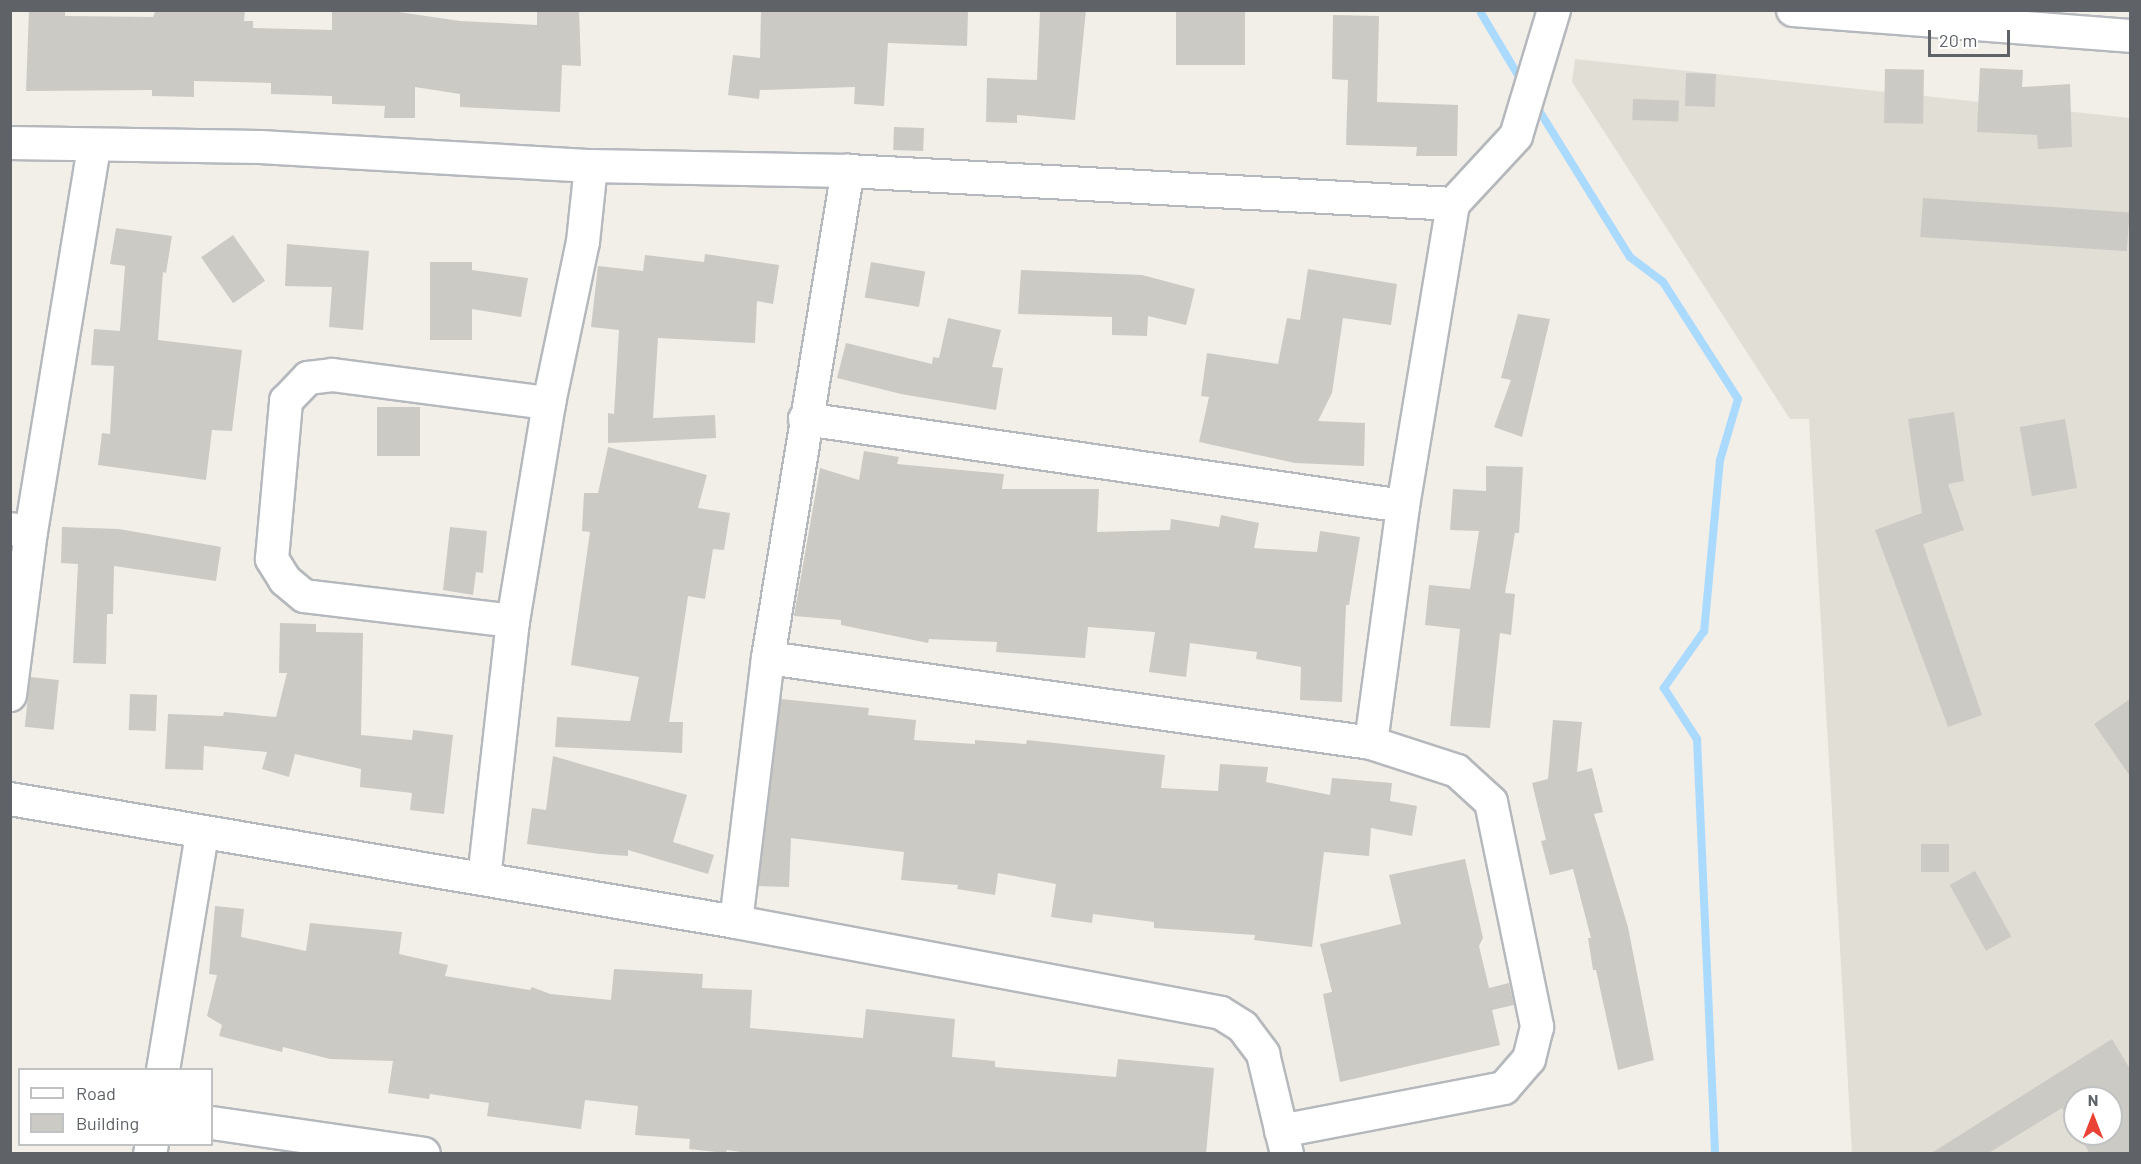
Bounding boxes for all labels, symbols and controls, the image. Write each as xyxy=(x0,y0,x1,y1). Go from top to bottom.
scale bar xyxy=(1931,18,2014,56)
text: 20 m xyxy=(1939,29,1977,51)
legend xyxy=(18,1068,213,1146)
text: Road xyxy=(76,1082,116,1104)
north arrow xyxy=(2063,1086,2123,1146)
text: N xyxy=(2088,1090,2098,1109)
text: Building xyxy=(76,1112,139,1134)

